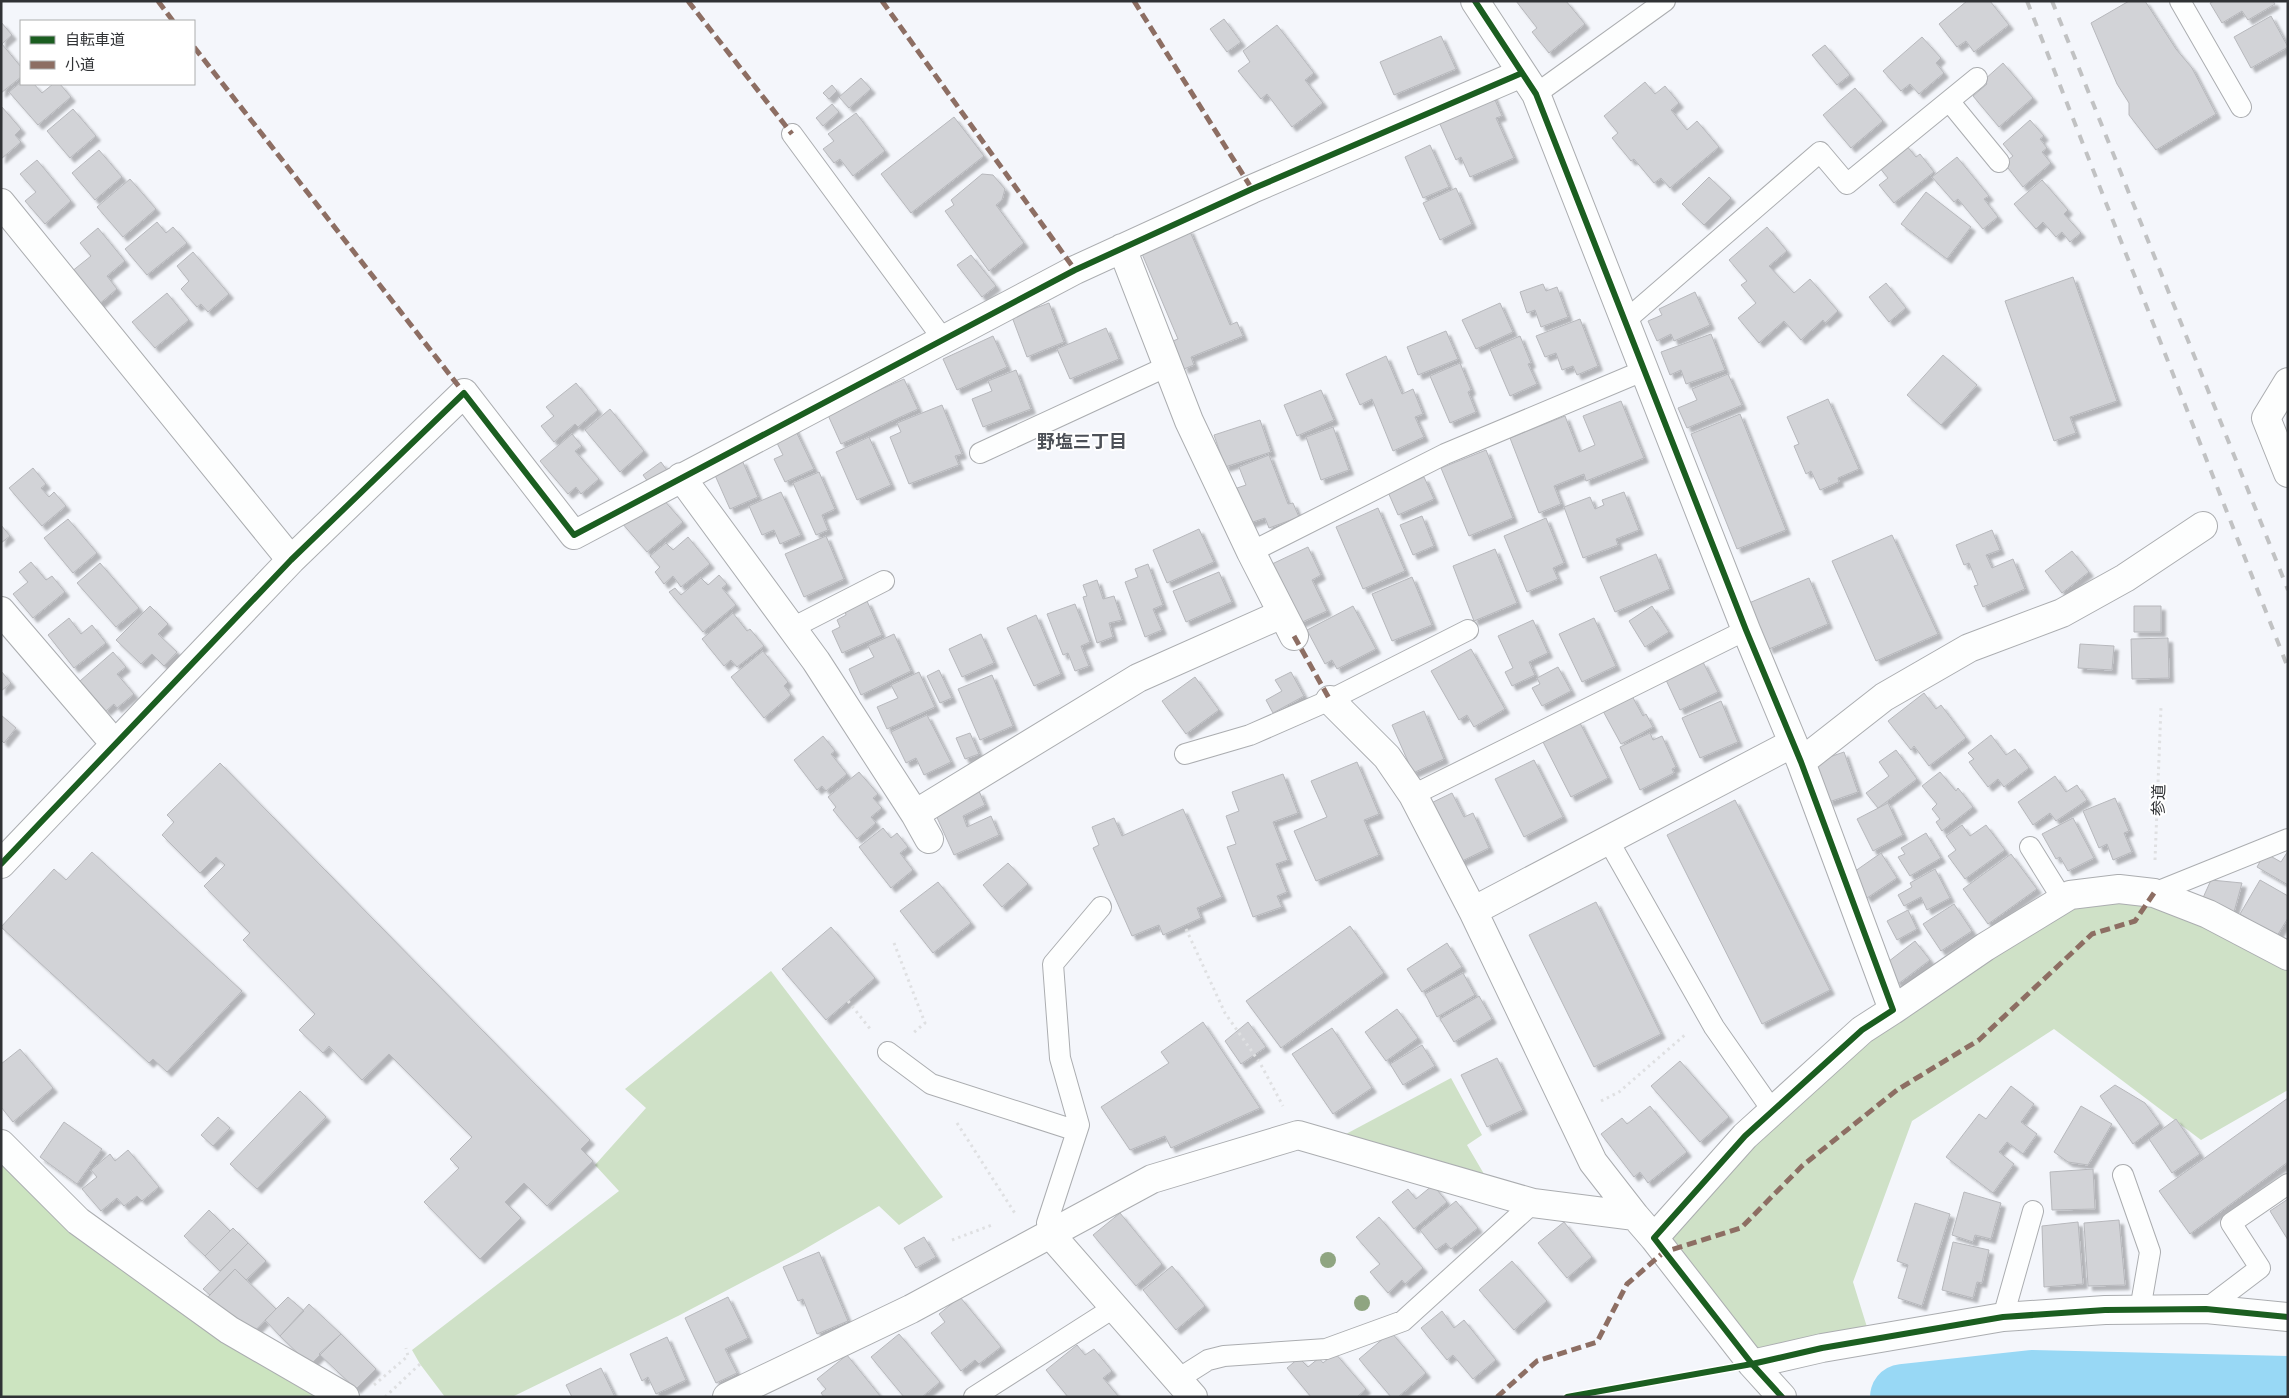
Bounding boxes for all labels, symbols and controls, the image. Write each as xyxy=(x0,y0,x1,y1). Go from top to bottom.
legend xyxy=(20,20,195,85)
text: 自転車道 xyxy=(65,30,125,48)
text: 小道 xyxy=(65,55,95,73)
district label: 野塩三丁目 xyxy=(1037,430,1127,452)
street label: 参道 xyxy=(2147,784,2169,816)

